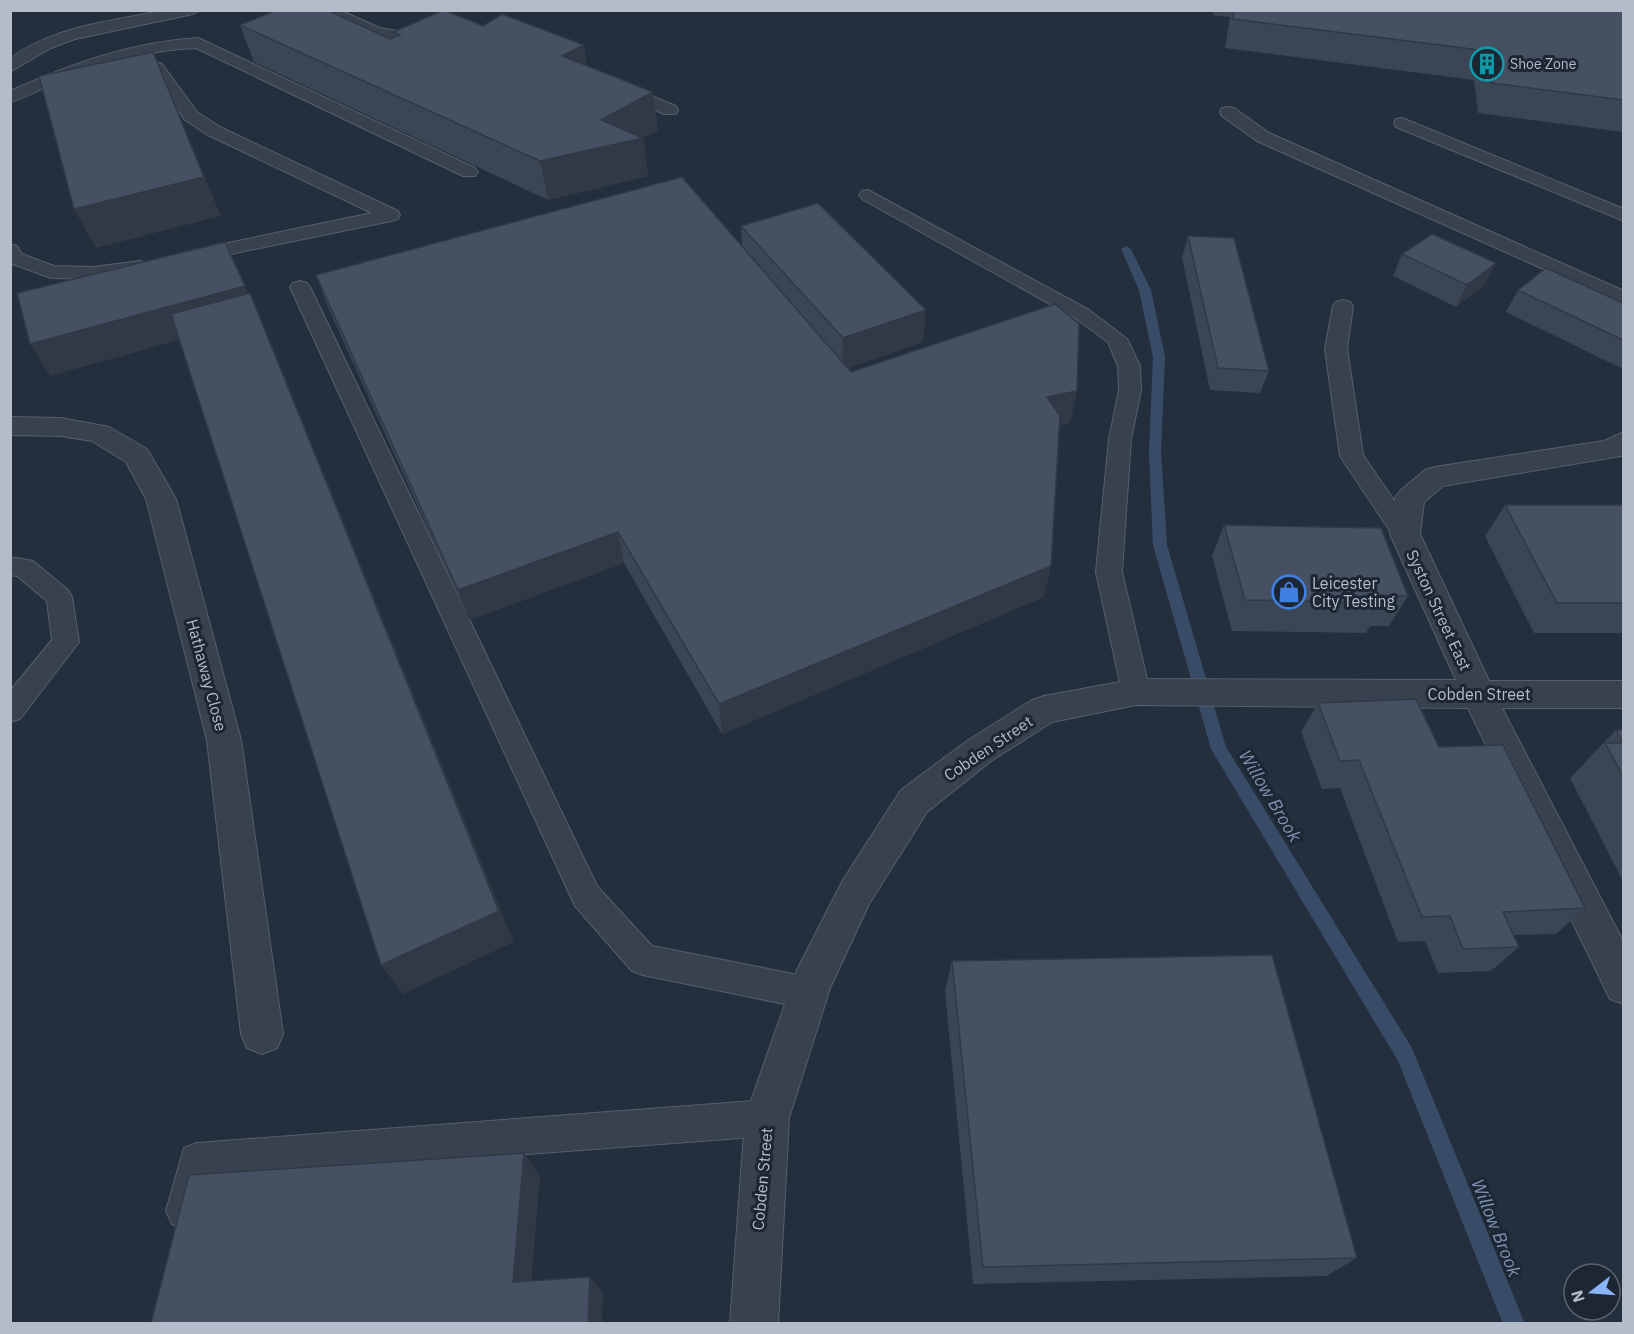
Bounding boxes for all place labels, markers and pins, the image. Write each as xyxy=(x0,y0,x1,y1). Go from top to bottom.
building icon: Shoe Zone xyxy=(1469,46,1505,82)
place label: Shoe Zone xyxy=(1510,55,1577,73)
place label: Leicester City Testing xyxy=(1312,573,1396,611)
shop icon: Leicester City Testing xyxy=(1271,574,1307,610)

